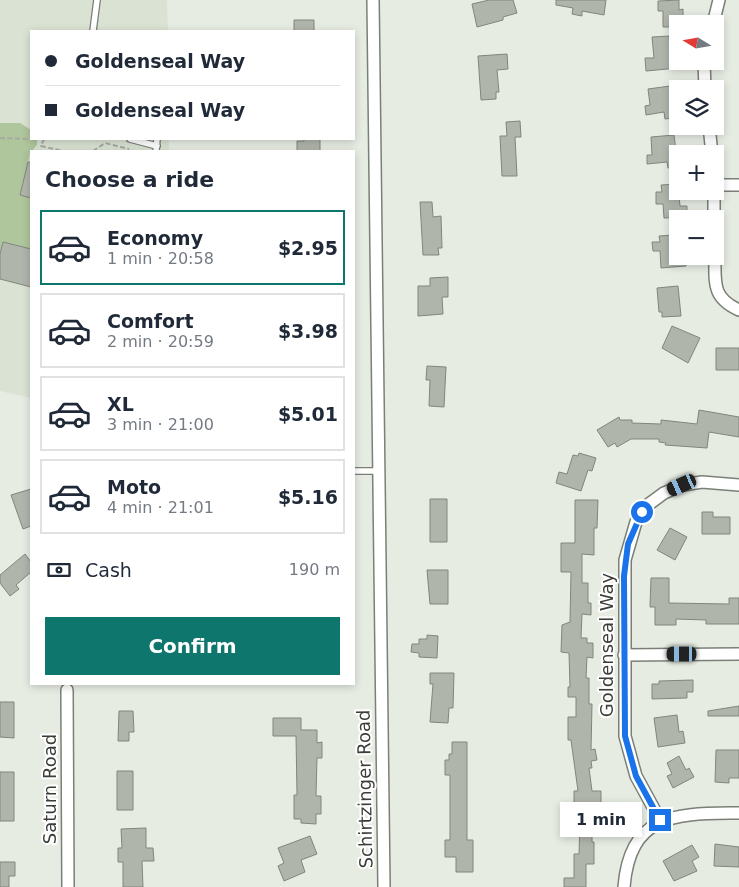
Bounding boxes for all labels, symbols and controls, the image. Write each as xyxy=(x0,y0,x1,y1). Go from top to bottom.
north arrow xyxy=(669,15,724,70)
map controls xyxy=(669,15,724,265)
text: Goldenseal Way xyxy=(75,50,245,72)
button: layers xyxy=(669,80,724,135)
text: Goldenseal Way xyxy=(75,99,245,121)
button: + xyxy=(669,145,724,200)
text: Choose a ride xyxy=(45,167,214,192)
button: − xyxy=(669,210,724,265)
icon: car xyxy=(47,225,92,270)
text: Economy xyxy=(107,227,203,249)
text: $2.95 xyxy=(278,237,338,259)
text: 1 min · 20:58 xyxy=(107,249,214,268)
icon: car xyxy=(47,308,92,353)
text: Comfort xyxy=(107,310,194,332)
text: $3.98 xyxy=(278,320,338,342)
text: 2 min · 20:59 xyxy=(107,332,214,351)
icon: car xyxy=(47,391,92,436)
text: XL xyxy=(107,393,134,415)
text: $5.01 xyxy=(278,403,338,425)
text: 3 min · 21:00 xyxy=(107,415,214,434)
car xyxy=(665,472,698,498)
icon: car xyxy=(47,474,92,519)
text: Moto xyxy=(107,476,161,498)
text: $5.16 xyxy=(278,486,338,508)
text: 4 min · 21:01 xyxy=(107,498,214,517)
route start xyxy=(631,501,653,523)
icon: cash xyxy=(45,556,73,584)
text: Cash xyxy=(85,559,132,581)
text: 190 m xyxy=(289,560,340,579)
street label: Goldenseal Way xyxy=(596,572,617,717)
button: Confirm xyxy=(45,617,340,675)
car xyxy=(667,647,697,662)
street label: Schirtzinger Road xyxy=(353,709,376,869)
street label: Saturn Road xyxy=(39,734,60,844)
callout: 1 min xyxy=(560,802,642,838)
route end xyxy=(649,809,671,831)
text: 1 min xyxy=(576,810,626,829)

